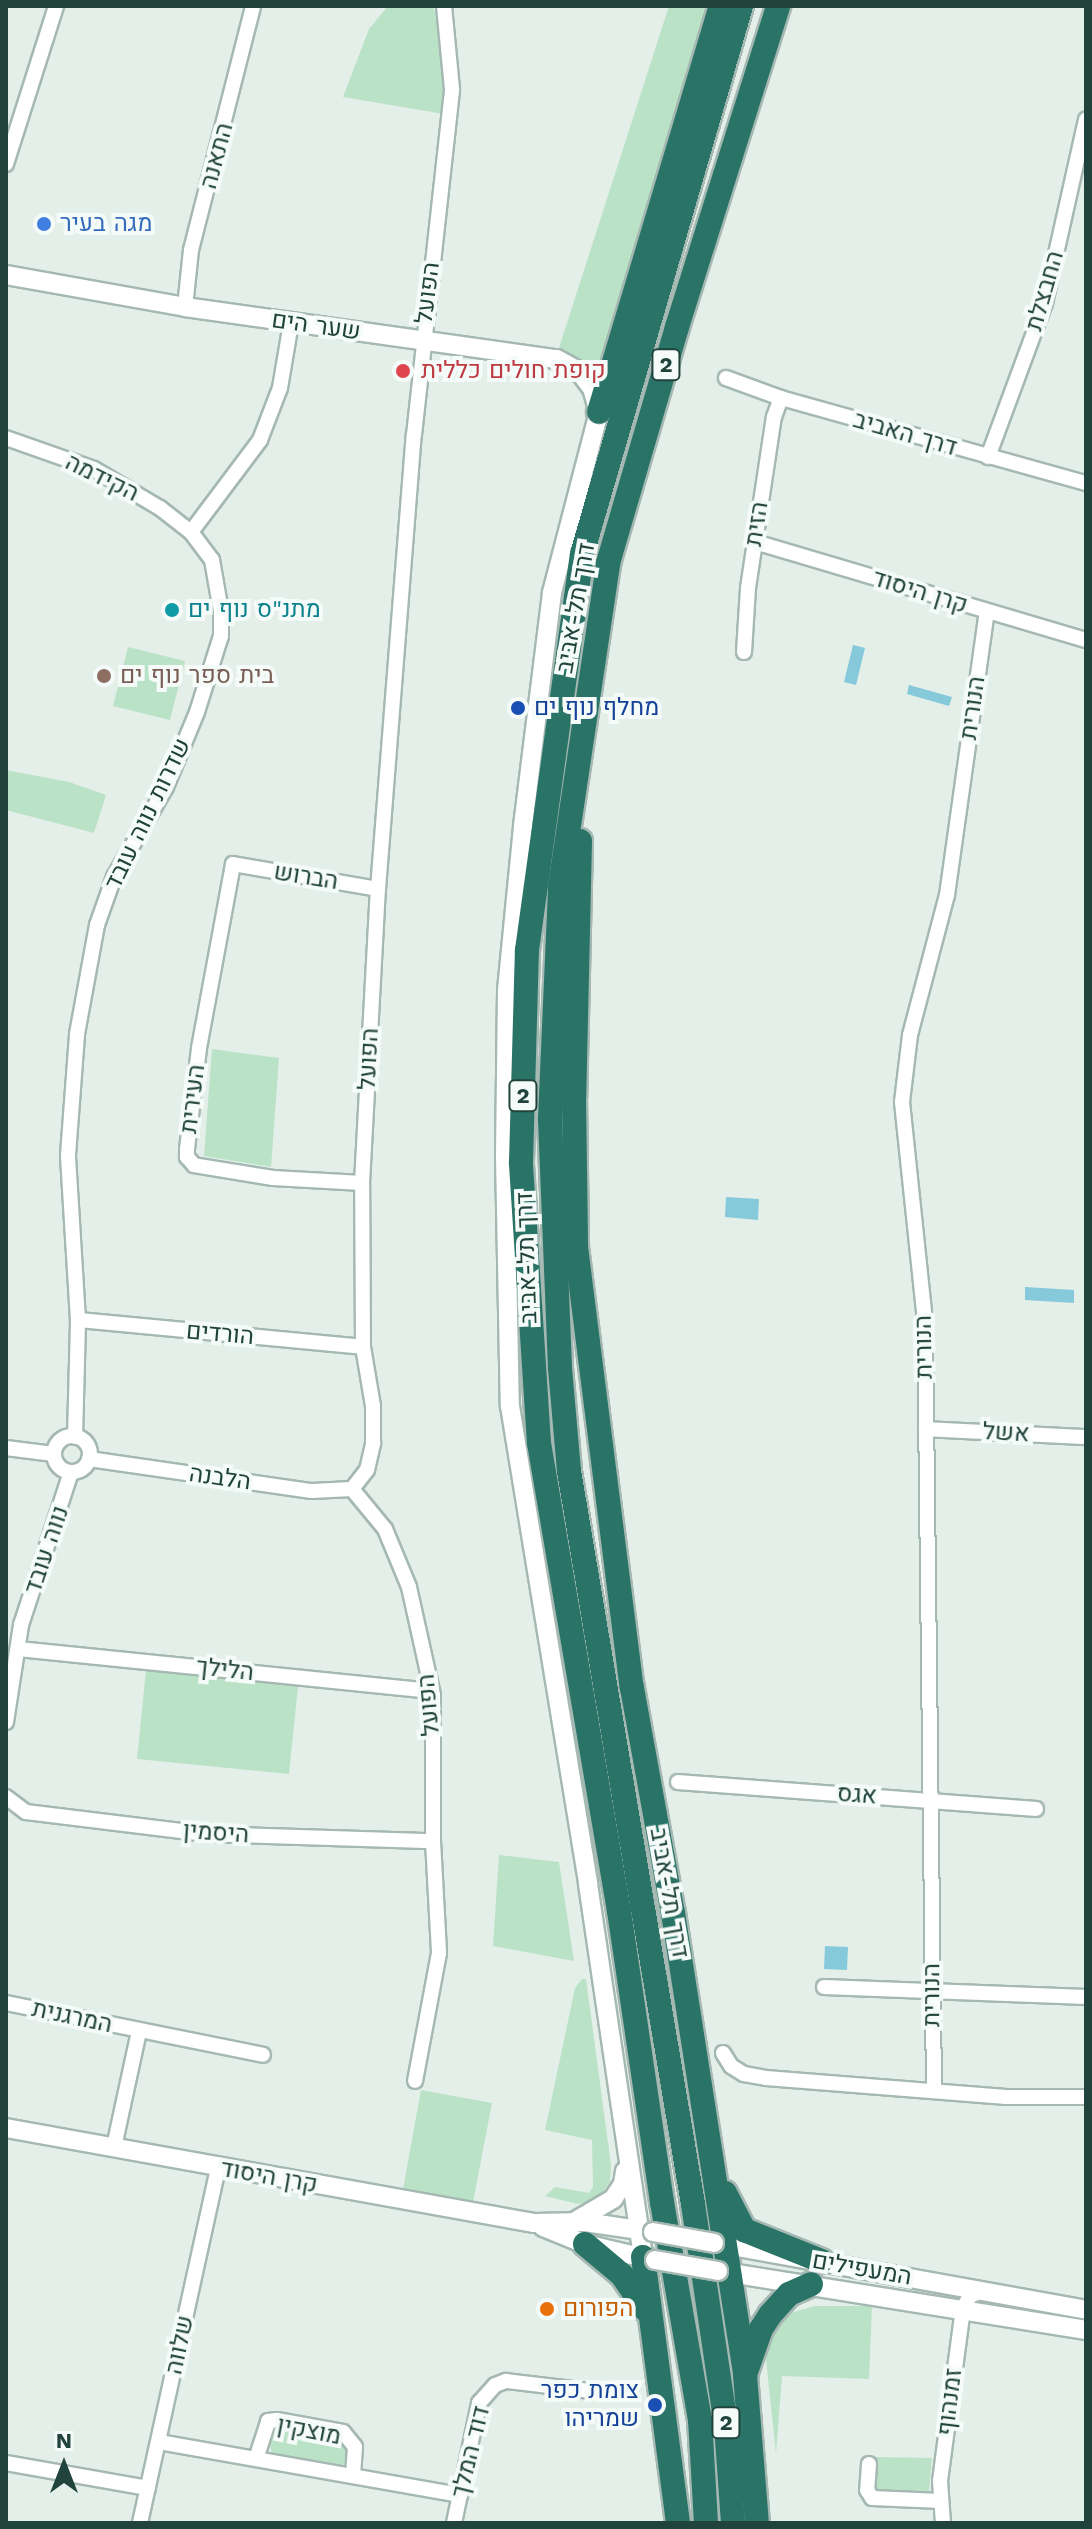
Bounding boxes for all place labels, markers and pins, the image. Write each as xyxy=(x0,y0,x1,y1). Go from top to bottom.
place label: מגה בעיר xyxy=(60,210,152,238)
marker: מגה בעיר xyxy=(35,215,53,233)
place label: קופת חולים כללית xyxy=(421,357,606,385)
marker: קופת חולים כללית xyxy=(392,360,414,382)
place label: מתנ"ס נוף ים xyxy=(188,596,321,624)
marker: מתנ"ס נוף ים xyxy=(163,601,181,619)
place label: בית ספר נוף ים xyxy=(120,662,274,690)
marker: בית ספר נוף ים xyxy=(95,667,113,685)
place label: מחלף נוף ים xyxy=(534,694,659,722)
marker: מחלף נוף ים xyxy=(509,699,527,717)
place label: הפורום xyxy=(563,2295,633,2323)
marker: הפורום xyxy=(538,2300,556,2318)
place label: צומת כפר שמריהו xyxy=(541,2377,639,2433)
marker: צומת כפר שמריהו xyxy=(646,2396,664,2414)

